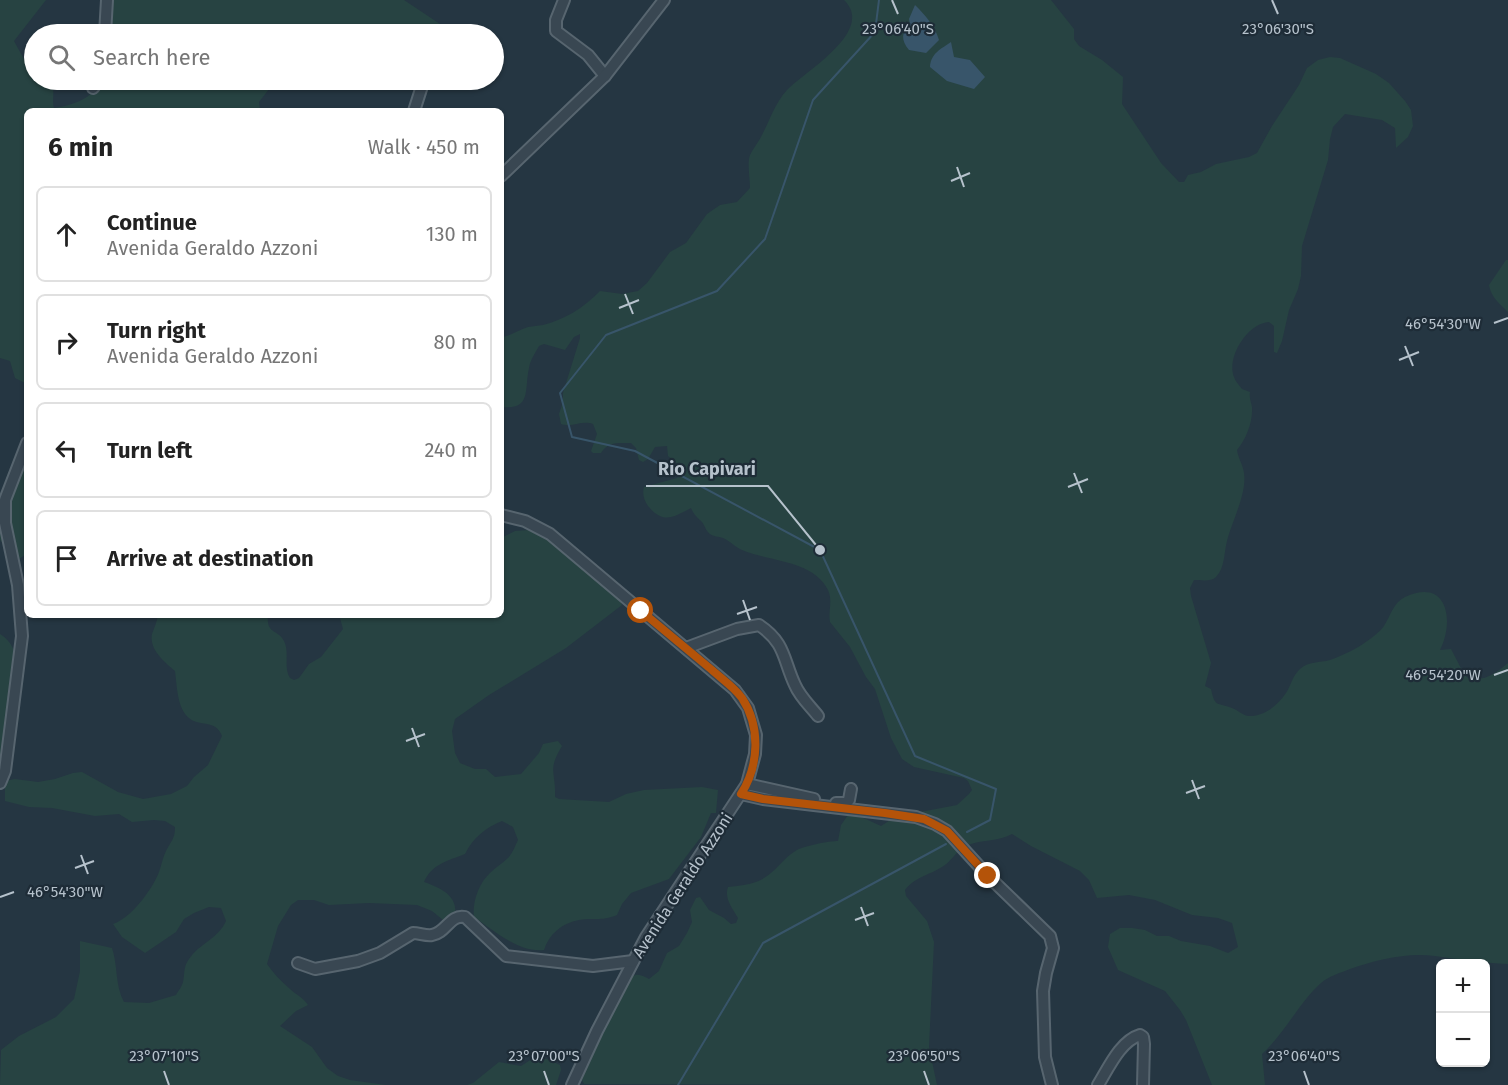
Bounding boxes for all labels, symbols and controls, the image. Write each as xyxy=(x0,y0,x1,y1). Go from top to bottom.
text: 23°06'40"S xyxy=(862,20,934,38)
text: 23°06'30"S xyxy=(1242,20,1314,38)
search box xyxy=(24,24,504,90)
icon: search xyxy=(45,41,78,74)
text: Search here xyxy=(93,44,211,71)
text: 6 min xyxy=(48,132,113,163)
text: Walk · 450 m xyxy=(368,135,480,159)
text: Continue xyxy=(107,209,197,236)
icon: ahead xyxy=(50,218,83,251)
text: 130 m xyxy=(426,222,478,246)
text: Avenida Geraldo Azzoni xyxy=(107,236,318,260)
text: 46°54'30"W xyxy=(1405,315,1481,333)
text: Turn right xyxy=(107,317,206,344)
icon: right xyxy=(50,326,83,359)
text: 80 m xyxy=(433,330,478,354)
text: Avenida Geraldo Azzoni xyxy=(107,344,318,368)
icon: left xyxy=(50,434,83,467)
text: Turn left xyxy=(107,437,192,464)
text: 240 m xyxy=(424,438,478,462)
callout: Rio Capivari xyxy=(646,450,768,486)
text: Rio Capivari xyxy=(658,458,756,480)
icon: arrive xyxy=(50,542,83,575)
text: Arrive at destination xyxy=(107,545,314,572)
route start xyxy=(627,597,653,623)
text: 46°54'20"W xyxy=(1405,666,1481,684)
street label: Avenida Geraldo Azzoni xyxy=(628,809,736,961)
route end xyxy=(974,862,1000,888)
text: 46°54'30"W xyxy=(27,883,103,901)
map controls xyxy=(1436,959,1490,1067)
button: + xyxy=(1436,959,1490,1013)
button: − xyxy=(1436,1013,1490,1067)
text: 23°07'10"S xyxy=(129,1047,199,1065)
text: 23°07'00"S xyxy=(508,1047,580,1065)
text: 23°06'50"S xyxy=(888,1047,960,1065)
text: 23°06'40"S xyxy=(1268,1047,1340,1065)

